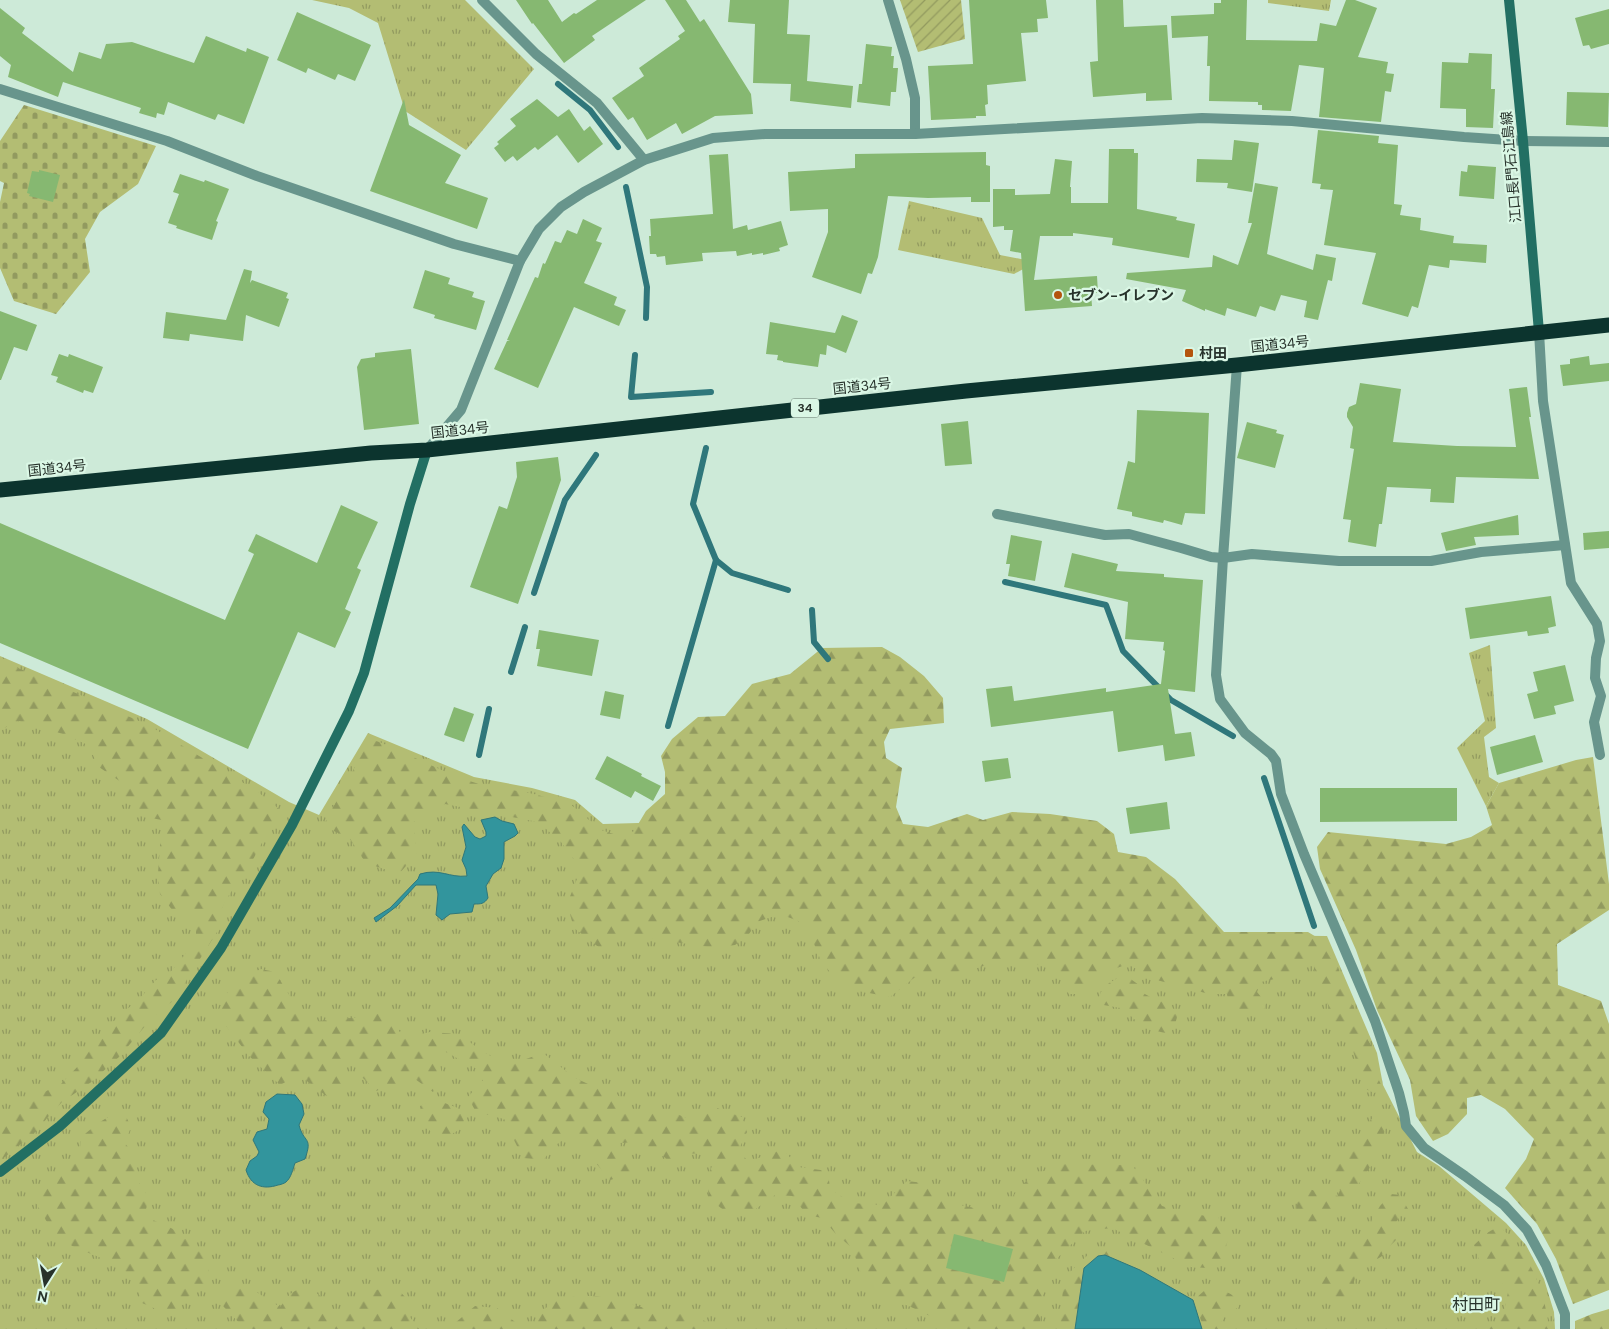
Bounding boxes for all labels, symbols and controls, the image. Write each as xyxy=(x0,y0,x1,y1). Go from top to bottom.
street label: 江口長門石江島線 xyxy=(1497,110,1525,224)
place label: セブン-イレブン xyxy=(1068,286,1174,304)
marker: セブン-イレブン xyxy=(1052,289,1064,301)
street label: 国道34号 xyxy=(1250,332,1310,356)
place label: 村田 xyxy=(1199,344,1227,362)
marker: 村田 xyxy=(1183,347,1195,359)
street label: 国道34号 xyxy=(832,374,892,398)
road number: 34 xyxy=(791,398,819,418)
street label: 国道34号 xyxy=(430,418,490,442)
street label: 国道34号 xyxy=(27,456,87,480)
north arrow xyxy=(20,1259,70,1309)
text: N xyxy=(36,1287,49,1307)
district label: 村田町 xyxy=(1452,1294,1500,1315)

